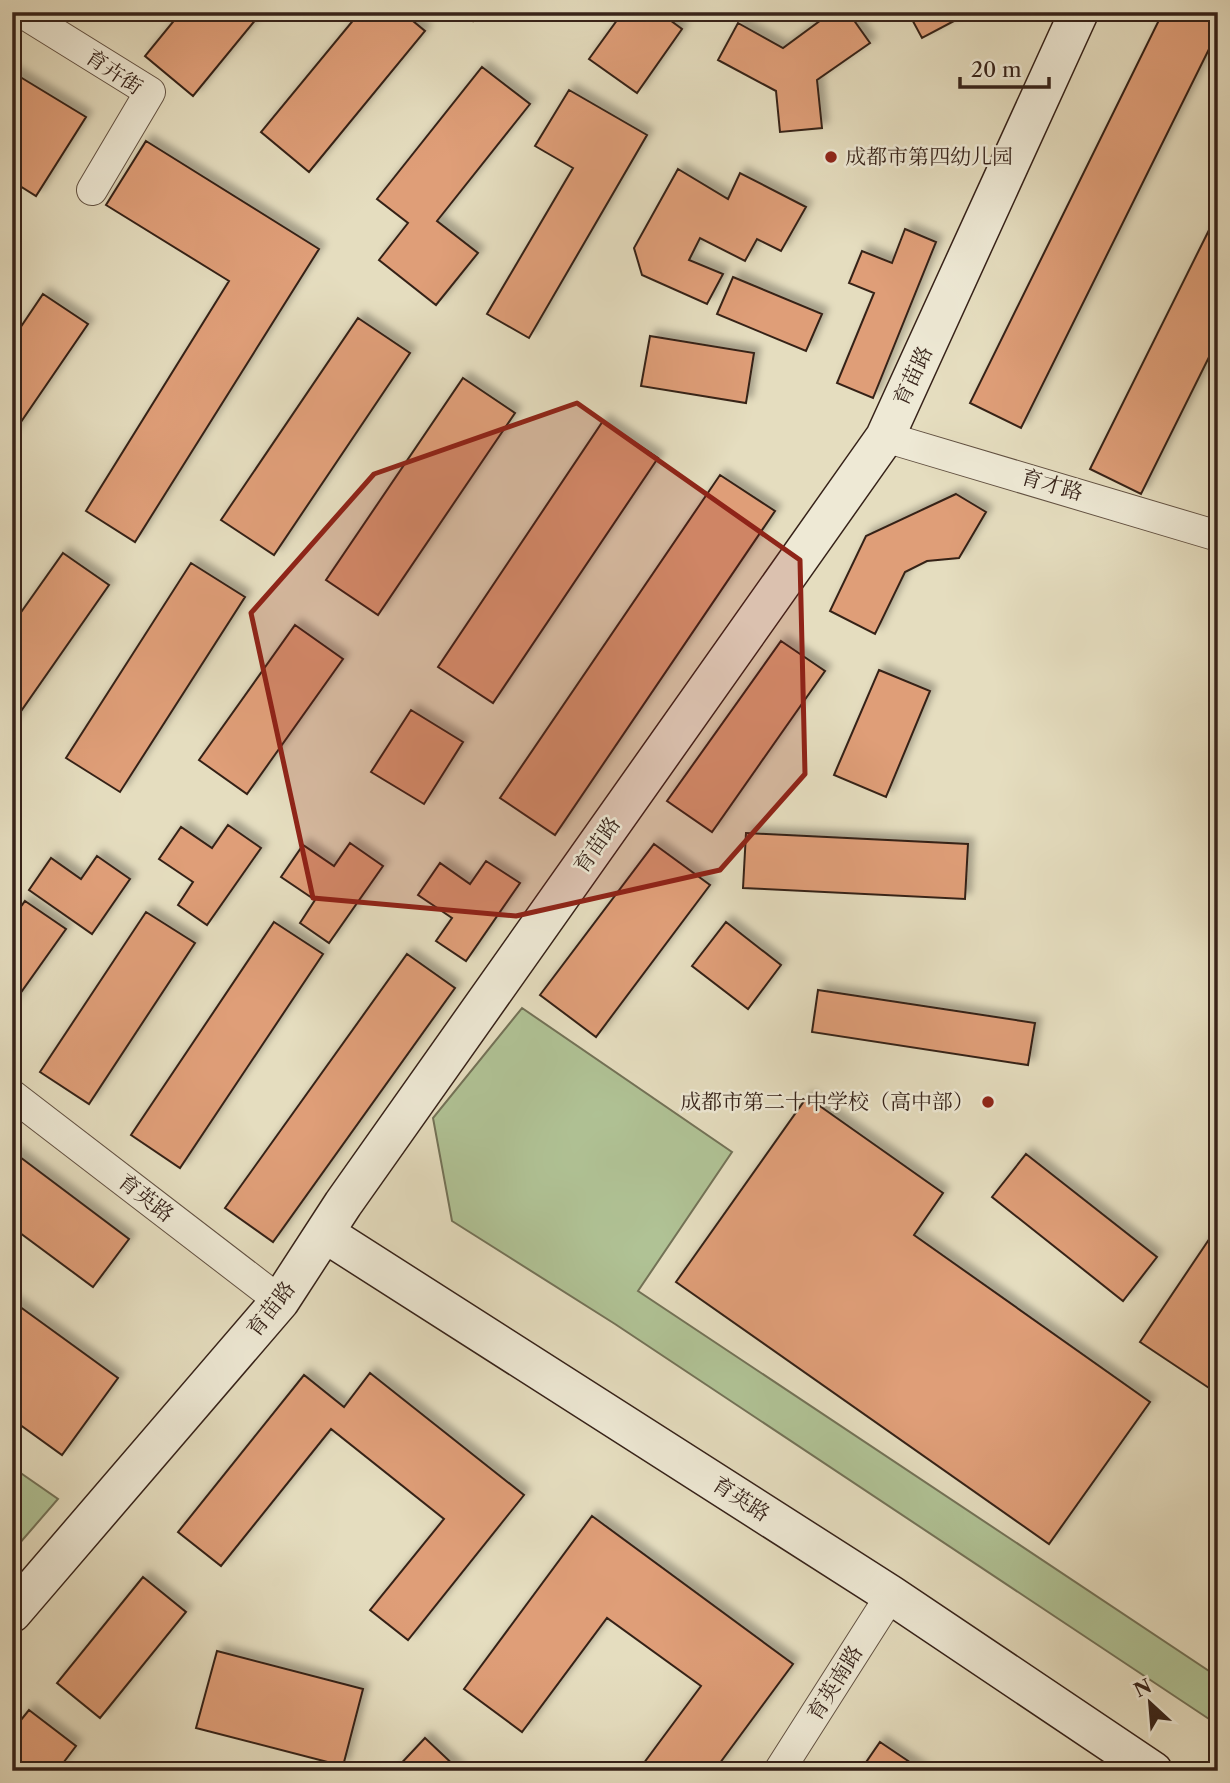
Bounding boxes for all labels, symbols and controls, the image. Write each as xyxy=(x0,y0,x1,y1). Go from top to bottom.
street label: 育卉街 xyxy=(81,44,147,100)
scale bar xyxy=(960,46,1050,90)
text: 20 m xyxy=(971,57,1022,82)
place label: 成都市第四幼儿园 xyxy=(845,144,1013,169)
marker: 成都市第四幼儿园 xyxy=(823,149,839,165)
street label: 育苗路 xyxy=(888,342,937,410)
street label: 育才路 xyxy=(1018,464,1086,505)
street label: 育苗路 xyxy=(568,812,625,878)
place label: 成都市第二十中学校（高中部） xyxy=(680,1089,974,1114)
marker: 成都市第二十中学校（高中部） xyxy=(980,1094,996,1110)
street label: 育英路 xyxy=(114,1168,179,1227)
street label: 育苗路 xyxy=(241,1276,300,1341)
street label: 育英路 xyxy=(708,1471,774,1526)
street label: 育英南路 xyxy=(802,1640,867,1725)
north arrow xyxy=(1114,1668,1184,1738)
text: N xyxy=(1130,1674,1155,1702)

